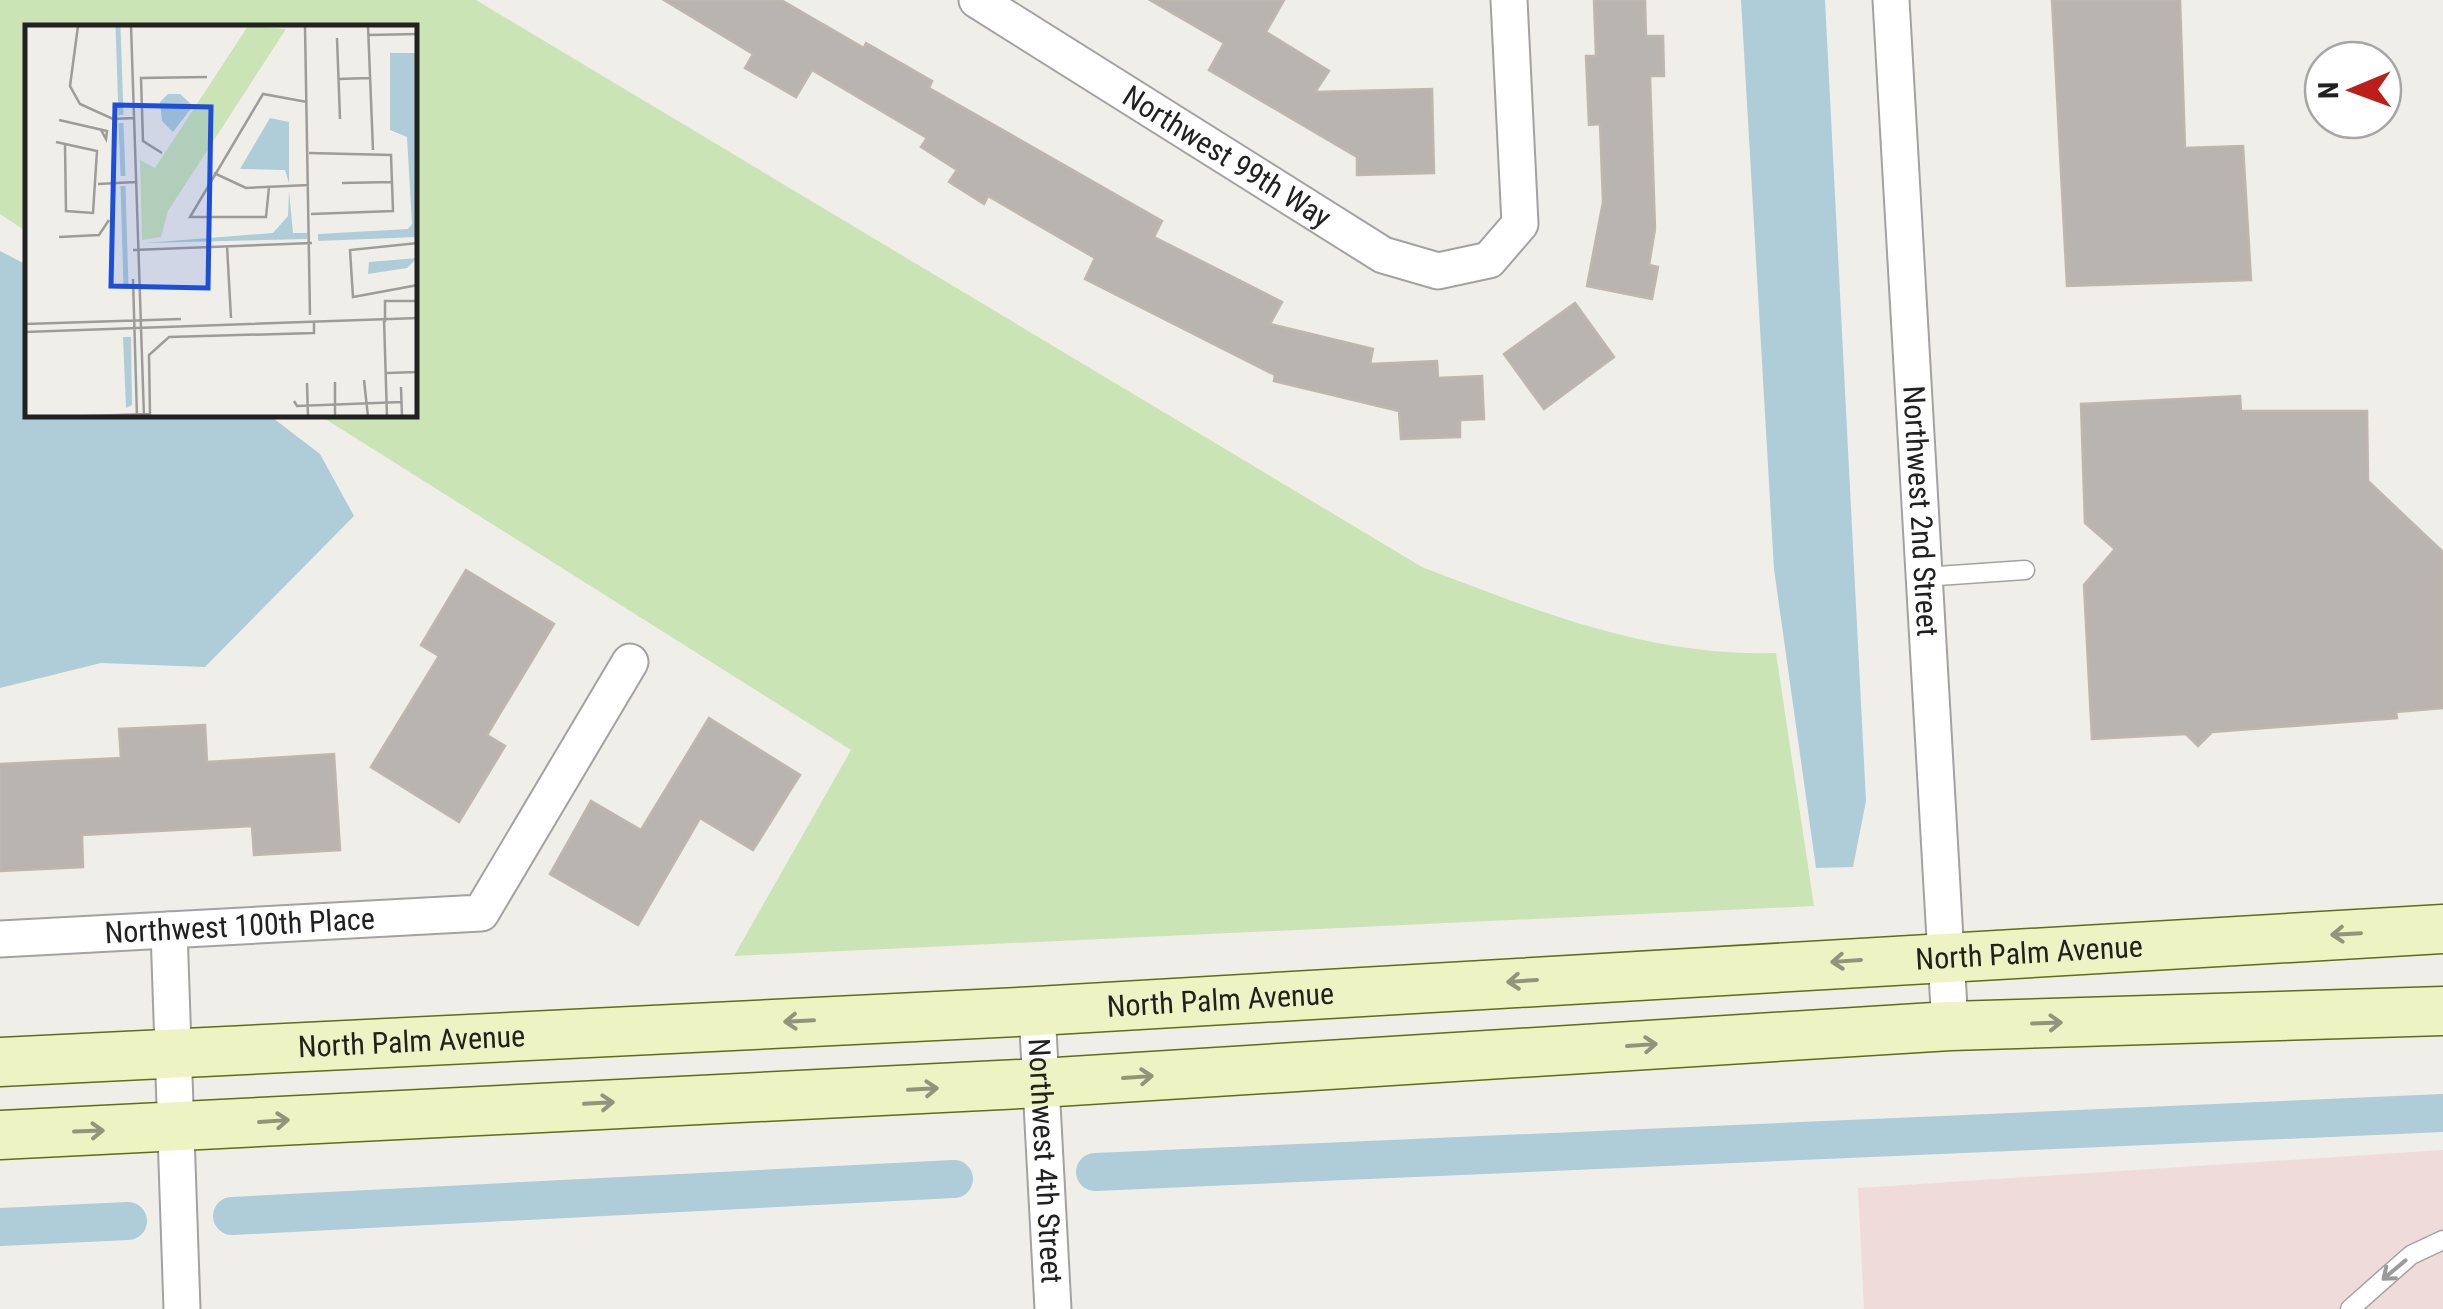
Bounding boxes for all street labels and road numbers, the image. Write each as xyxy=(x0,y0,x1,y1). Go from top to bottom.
street label: Northwest 99th Way xyxy=(1117,78,1338,235)
street label: Northwest 2nd Street xyxy=(1896,385,1946,638)
street label: Northwest 100th Place xyxy=(104,901,376,950)
street label: North Palm Avenue xyxy=(1914,929,2144,977)
street label: North Palm Avenue xyxy=(1106,976,1335,1024)
street label: North Palm Avenue xyxy=(297,1018,526,1064)
street label: Northwest 4th Street xyxy=(1021,1037,1070,1284)

